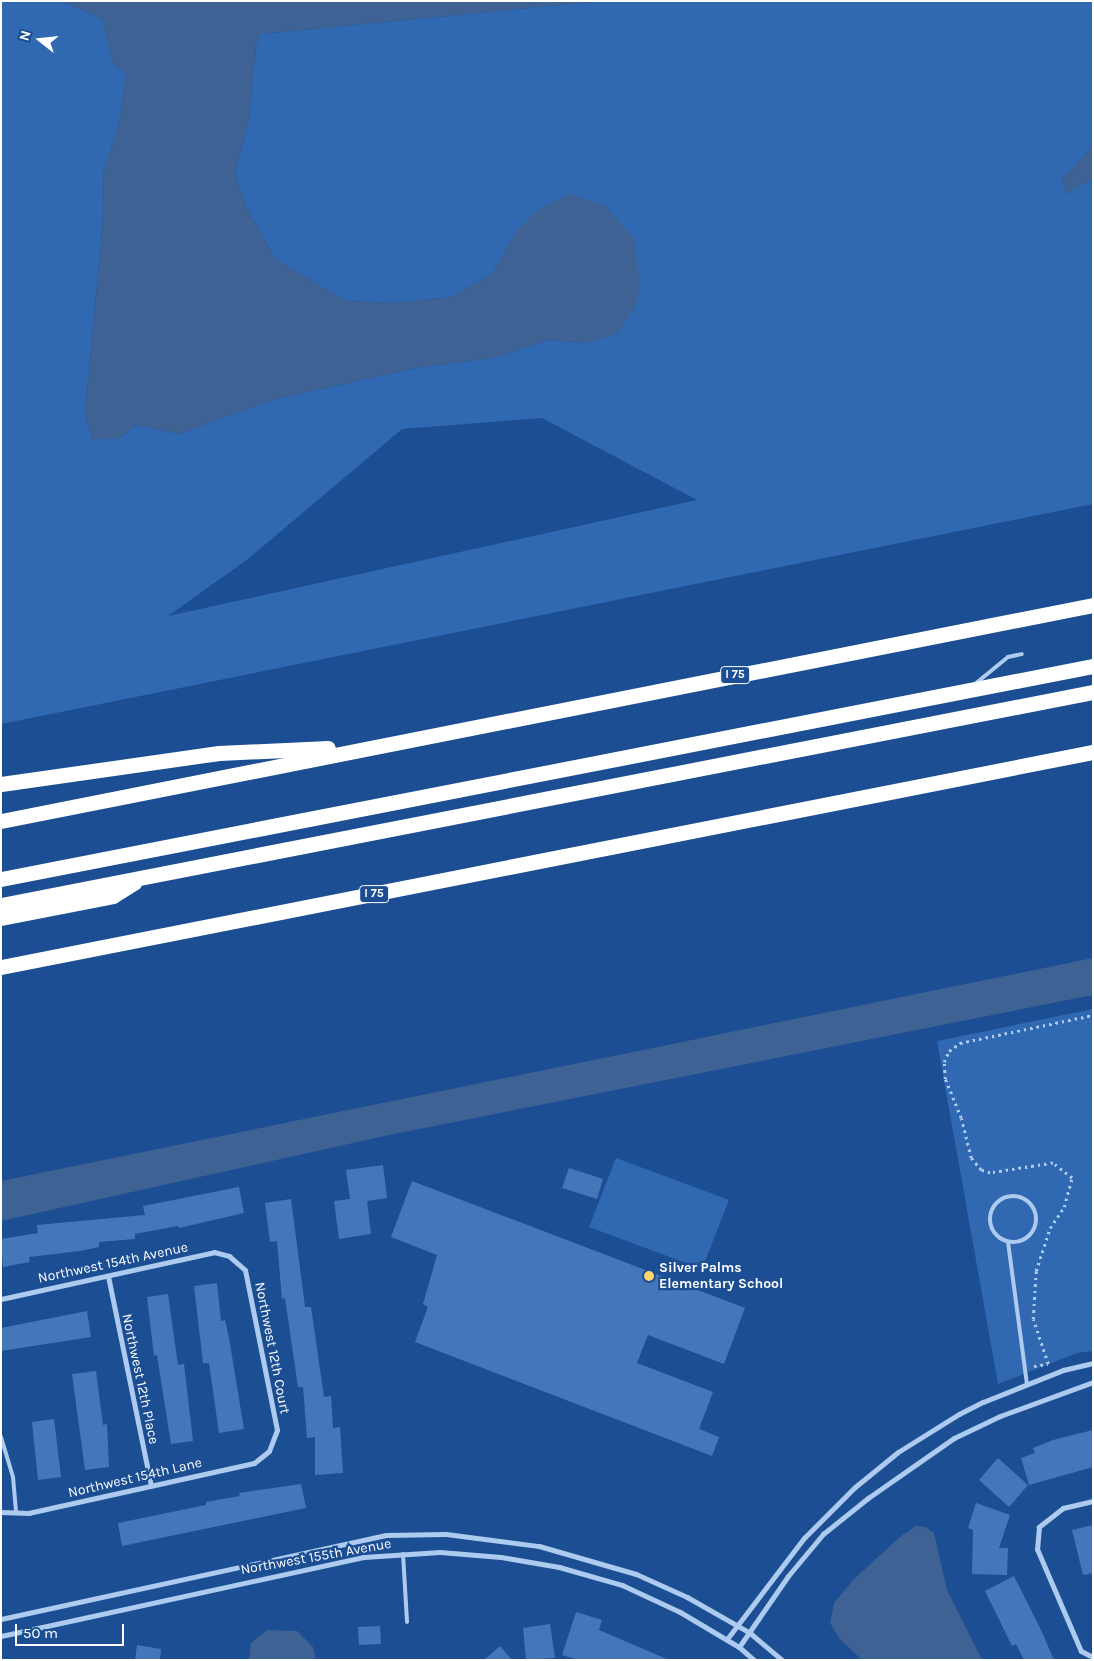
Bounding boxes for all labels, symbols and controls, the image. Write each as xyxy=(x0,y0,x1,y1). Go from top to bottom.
north arrow xyxy=(15,15,65,65)
text: N xyxy=(16,29,35,43)
road number: I 75 xyxy=(720,666,750,684)
road number: I 75 xyxy=(359,884,389,904)
street label: Northwest 154th Avenue xyxy=(37,1239,189,1287)
place label: Silver Palms Elementary School xyxy=(659,1260,783,1292)
marker: Silver Palms Elementary School xyxy=(643,1270,655,1282)
street label: Northwest 12th Court xyxy=(251,1281,293,1415)
street label: Northwest 12th Place xyxy=(118,1312,162,1446)
street label: Northwest 154th Lane xyxy=(67,1454,203,1502)
street label: Northwest 155th Avenue xyxy=(239,1535,393,1579)
scale bar xyxy=(18,1614,126,1646)
text: 50 m xyxy=(23,1624,58,1642)

